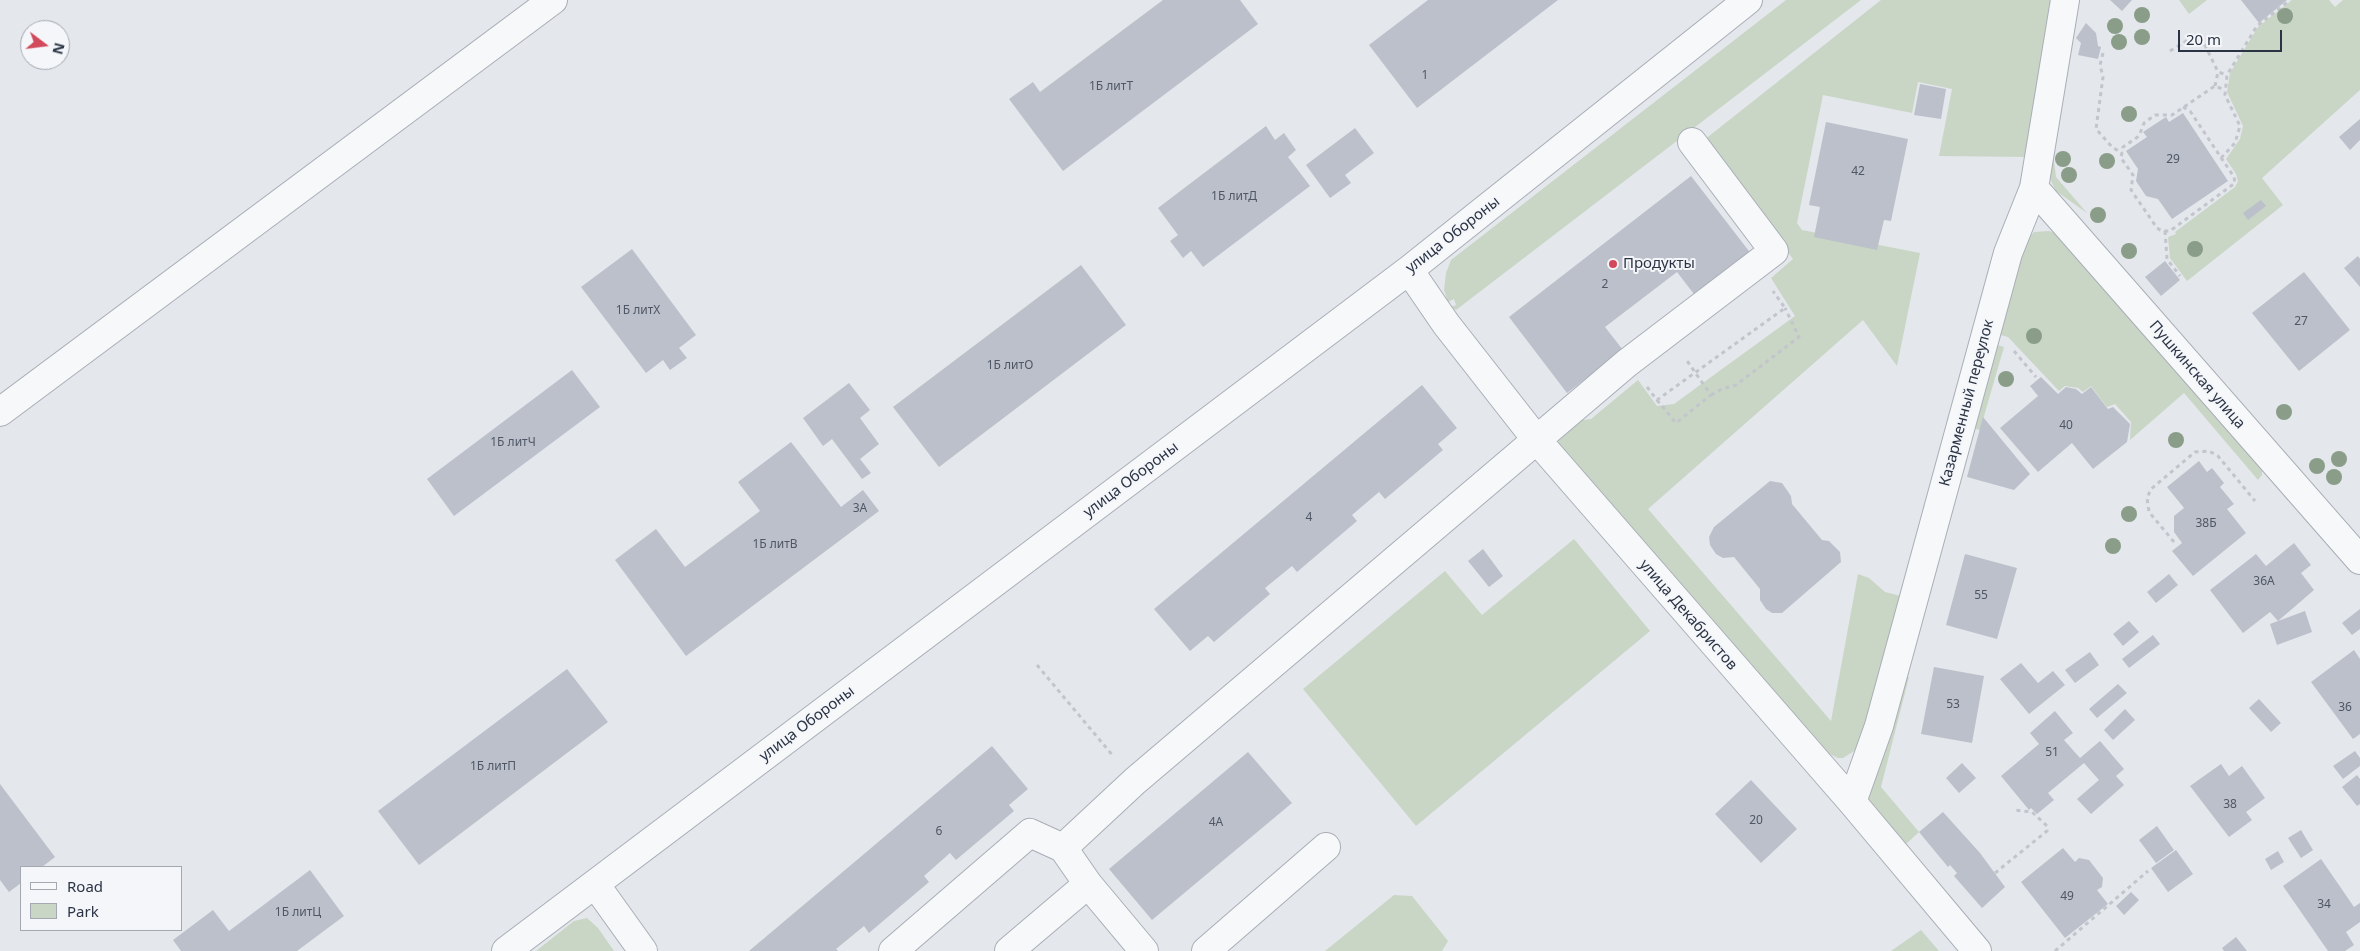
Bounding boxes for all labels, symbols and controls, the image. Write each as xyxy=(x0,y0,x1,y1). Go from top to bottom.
north arrow xyxy=(20,20,70,70)
scale bar xyxy=(2180,20,2284,52)
text: 20 m xyxy=(2186,29,2221,49)
text: N xyxy=(48,41,70,57)
house number: 1 xyxy=(1422,69,1428,83)
house number: 1Б литТ xyxy=(1089,80,1133,94)
house number: 29 xyxy=(2166,153,2180,167)
house number: 42 xyxy=(1851,165,1865,179)
house number: 1Б литД xyxy=(1211,190,1257,204)
street label: улица Обороны xyxy=(1402,193,1504,277)
place label: Продукты xyxy=(1623,255,1695,273)
marker: Продукты xyxy=(1607,258,1619,270)
house number: 2 xyxy=(1602,278,1608,292)
house number: 1Б литХ xyxy=(616,304,660,318)
house number: 27 xyxy=(2294,315,2308,329)
street label: Пушкинская улица xyxy=(2145,317,2249,433)
street label: Казарменный переулок xyxy=(1936,318,1998,488)
house number: 1Б литО xyxy=(987,359,1033,373)
house number: 40 xyxy=(2059,419,2073,433)
house number: 1Б литЧ xyxy=(490,436,536,450)
street label: улица Обороны xyxy=(1080,438,1182,522)
house number: 3А xyxy=(853,502,867,516)
house number: 4 xyxy=(1306,511,1312,525)
house number: 38Б xyxy=(2195,517,2217,531)
house number: 1Б литВ xyxy=(752,538,798,552)
street label: улица Декабристов xyxy=(1635,556,1741,674)
house number: 36А xyxy=(2253,575,2275,589)
house number: 55 xyxy=(1974,589,1988,603)
street label: улица Обороны xyxy=(756,682,858,766)
house number: 53 xyxy=(1946,698,1960,712)
house number: 36 xyxy=(2338,701,2352,715)
house number: 51 xyxy=(2045,746,2059,760)
house number: 1Б литП xyxy=(470,760,516,774)
house number: 38 xyxy=(2223,798,2237,812)
house number: 20 xyxy=(1749,814,1763,828)
house number: 4А xyxy=(1209,816,1223,830)
house number: 6 xyxy=(936,825,942,839)
legend xyxy=(20,866,182,931)
text: Road xyxy=(67,876,103,896)
house number: 49 xyxy=(2060,890,2074,904)
house number: 34 xyxy=(2317,898,2331,912)
text: Park xyxy=(67,901,99,921)
house number: 1Б литЦ xyxy=(275,906,321,920)

